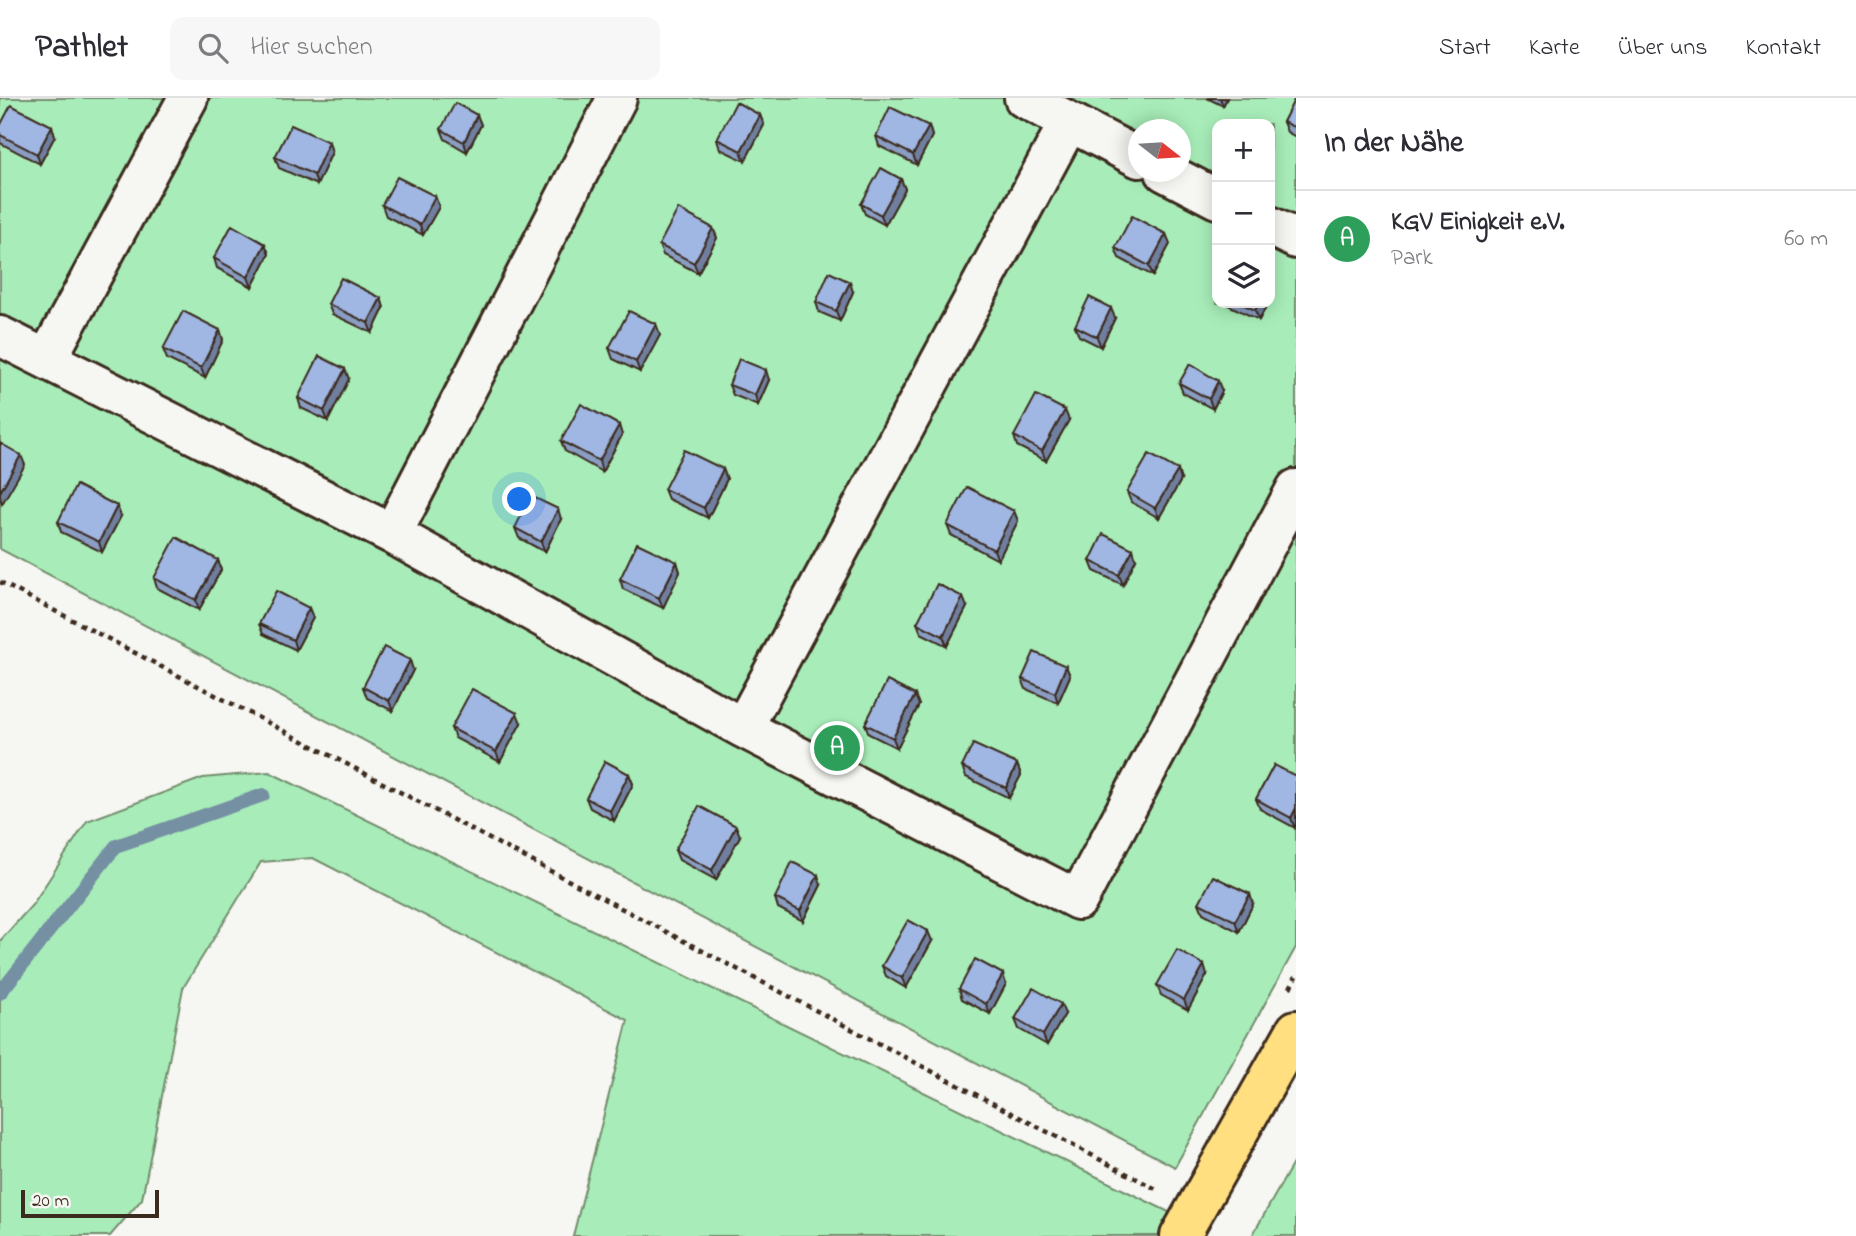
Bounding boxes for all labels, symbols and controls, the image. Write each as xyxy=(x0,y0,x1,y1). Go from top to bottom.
search box xyxy=(170,17,660,80)
text: Pathlet xyxy=(35,24,128,72)
icon: search xyxy=(194,29,232,67)
text: Hier suchen xyxy=(250,29,373,67)
text: Start xyxy=(1439,31,1491,66)
text: Karte xyxy=(1529,31,1580,66)
text: Über uns xyxy=(1618,31,1707,66)
text: Kontakt xyxy=(1745,31,1821,66)
north arrow xyxy=(1128,119,1191,182)
map controls xyxy=(1212,119,1275,308)
button: + xyxy=(1212,119,1275,182)
text: In der Nähe xyxy=(1324,122,1464,166)
button: − xyxy=(1212,182,1275,245)
text: KGV Einigkeit e.V. xyxy=(1391,204,1565,242)
text: A xyxy=(1340,223,1354,256)
text: 60 m xyxy=(1784,223,1828,256)
text: Park xyxy=(1391,242,1433,275)
button: layers xyxy=(1212,245,1275,308)
your location xyxy=(502,482,536,516)
pin: A xyxy=(814,722,860,774)
scale bar xyxy=(21,1187,159,1219)
text: 20 m xyxy=(32,1188,69,1215)

